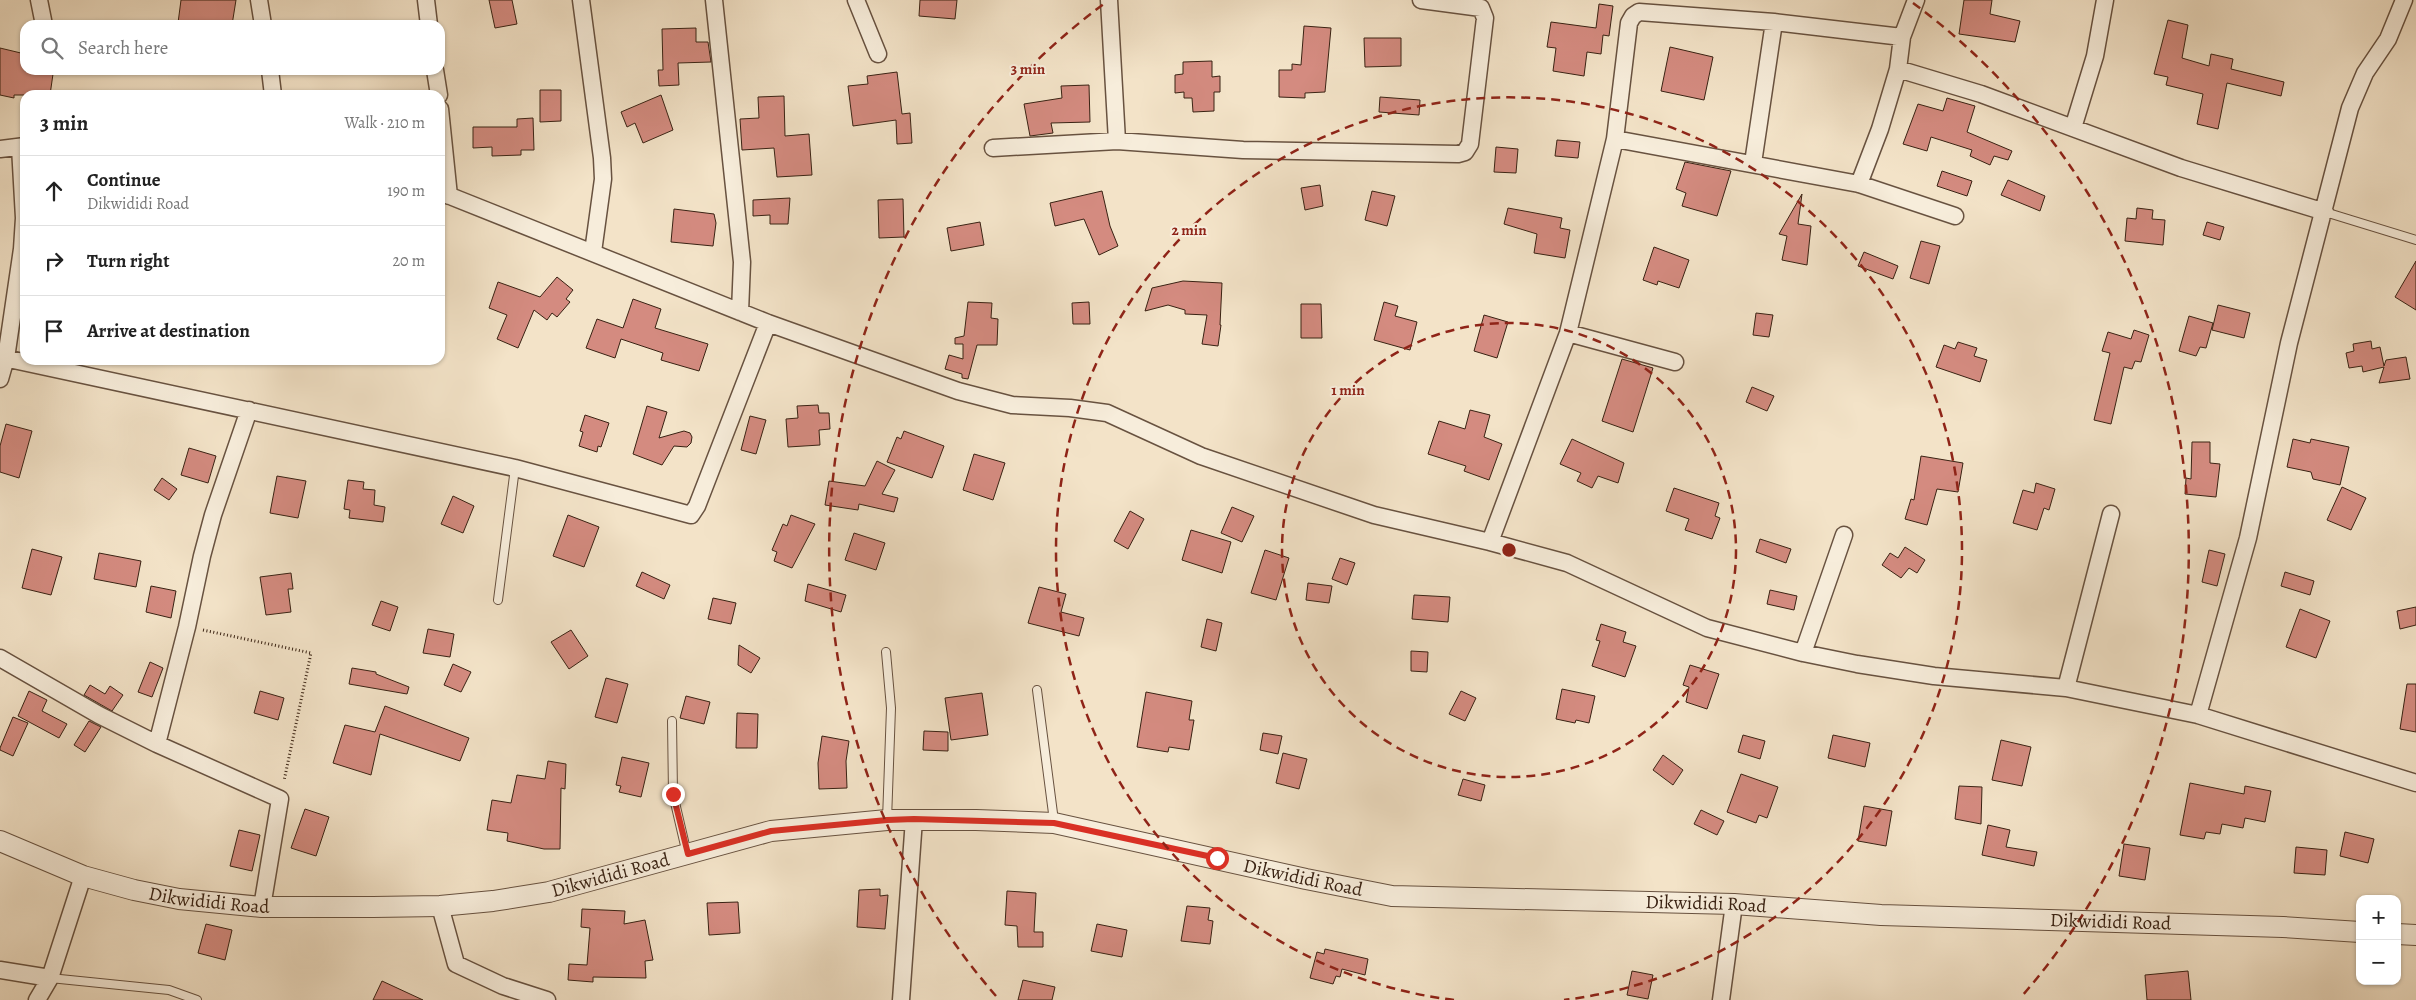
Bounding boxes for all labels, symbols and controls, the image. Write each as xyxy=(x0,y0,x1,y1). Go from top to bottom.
search box xyxy=(20,20,445,75)
icon: search xyxy=(38,34,66,62)
text: Search here xyxy=(78,35,168,61)
text: 3 min xyxy=(1011,59,1046,79)
text: 3 min xyxy=(40,109,88,137)
text: Walk · 210 m xyxy=(344,112,425,134)
text: Continue xyxy=(87,167,161,193)
icon: ahead xyxy=(40,177,68,205)
text: 190 m xyxy=(387,180,425,202)
text: Dikwididi Road xyxy=(87,193,189,215)
text: 2 min xyxy=(1171,220,1207,240)
icon: right xyxy=(40,247,68,275)
text: Turn right xyxy=(87,248,169,274)
text: 20 m xyxy=(392,250,425,272)
icon: arrive xyxy=(40,317,68,345)
text: Arrive at destination xyxy=(87,318,250,344)
text: 1 min xyxy=(1331,380,1365,400)
centre of rings xyxy=(1500,541,1518,559)
route end xyxy=(662,783,685,806)
street label: Dikwididi Road xyxy=(549,846,673,904)
route start xyxy=(1206,847,1229,870)
street label: Dikwididi Road xyxy=(1241,852,1366,903)
street label: Dikwididi Road xyxy=(146,880,270,920)
street label: Dikwididi Road xyxy=(1645,889,1768,919)
map controls xyxy=(2356,895,2401,985)
button: + xyxy=(2356,895,2401,940)
street label: Dikwididi Road xyxy=(2050,907,2172,937)
button: − xyxy=(2356,940,2401,985)

